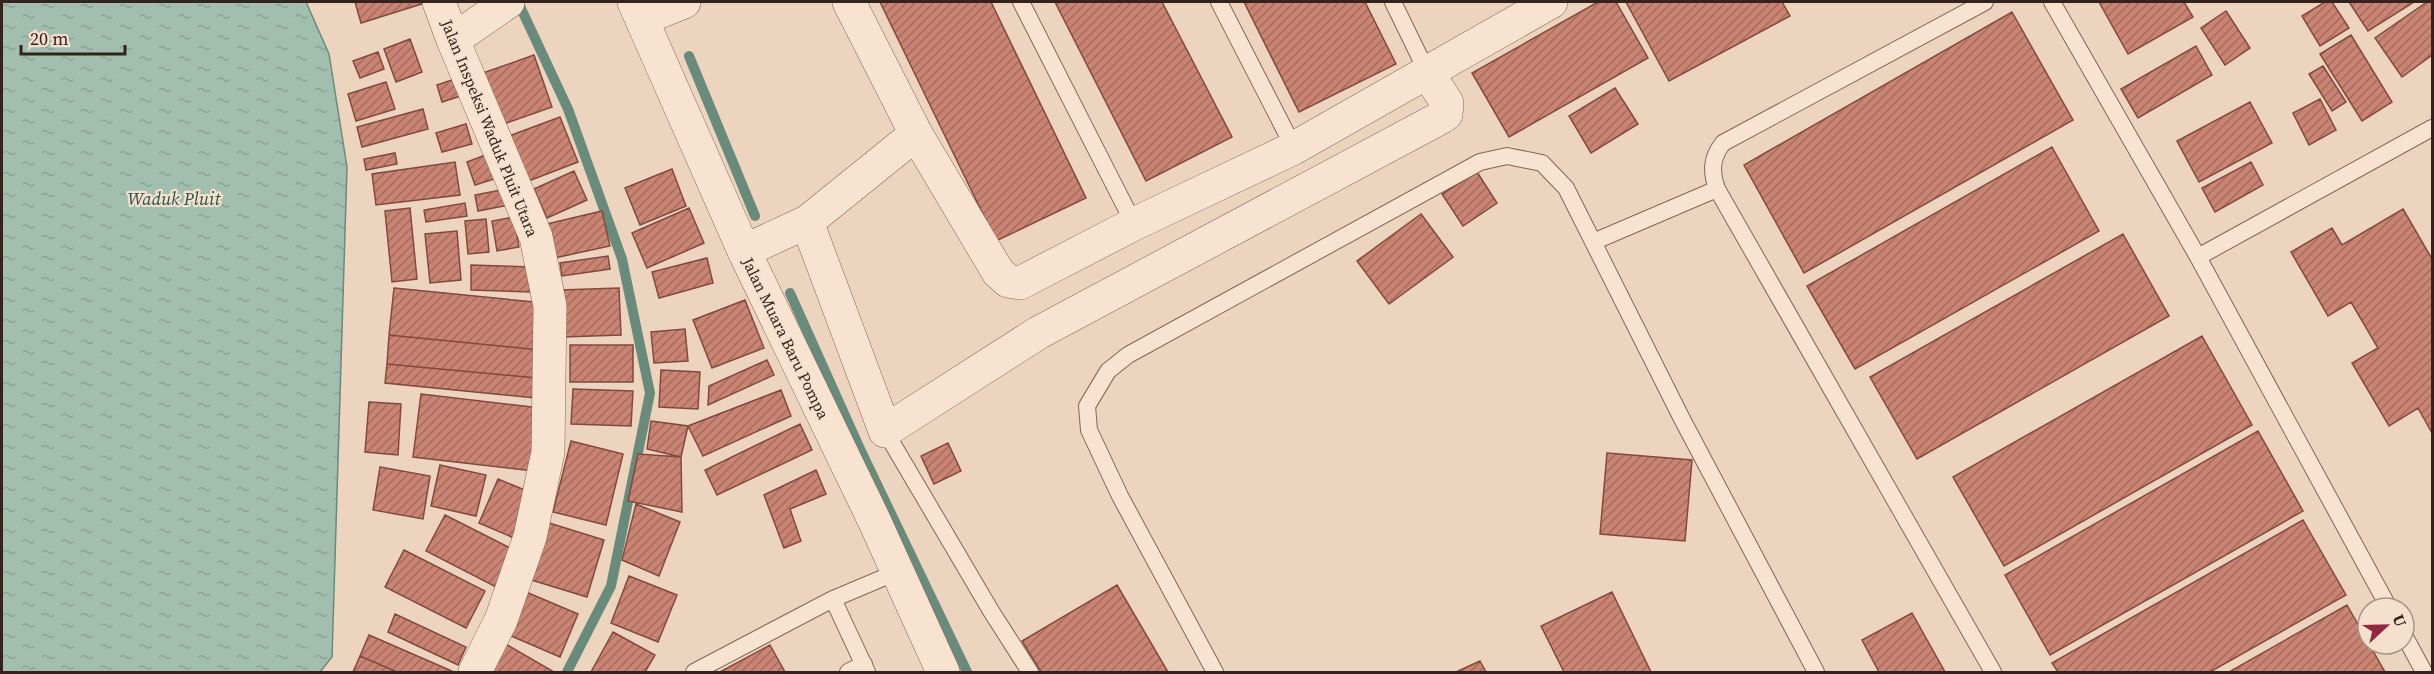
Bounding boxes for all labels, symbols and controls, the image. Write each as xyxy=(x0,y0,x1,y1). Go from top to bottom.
street label: Jalan Inspeksi Waduk Pluit Utara xyxy=(436,15,544,241)
scale bar xyxy=(21,18,124,56)
text: 20 m xyxy=(30,26,68,51)
water label: Waduk Pluit xyxy=(128,186,222,211)
street label: Jalan Muara Baru Pompa xyxy=(737,253,835,423)
north arrow xyxy=(2356,596,2416,656)
text: U xyxy=(2388,611,2412,630)

